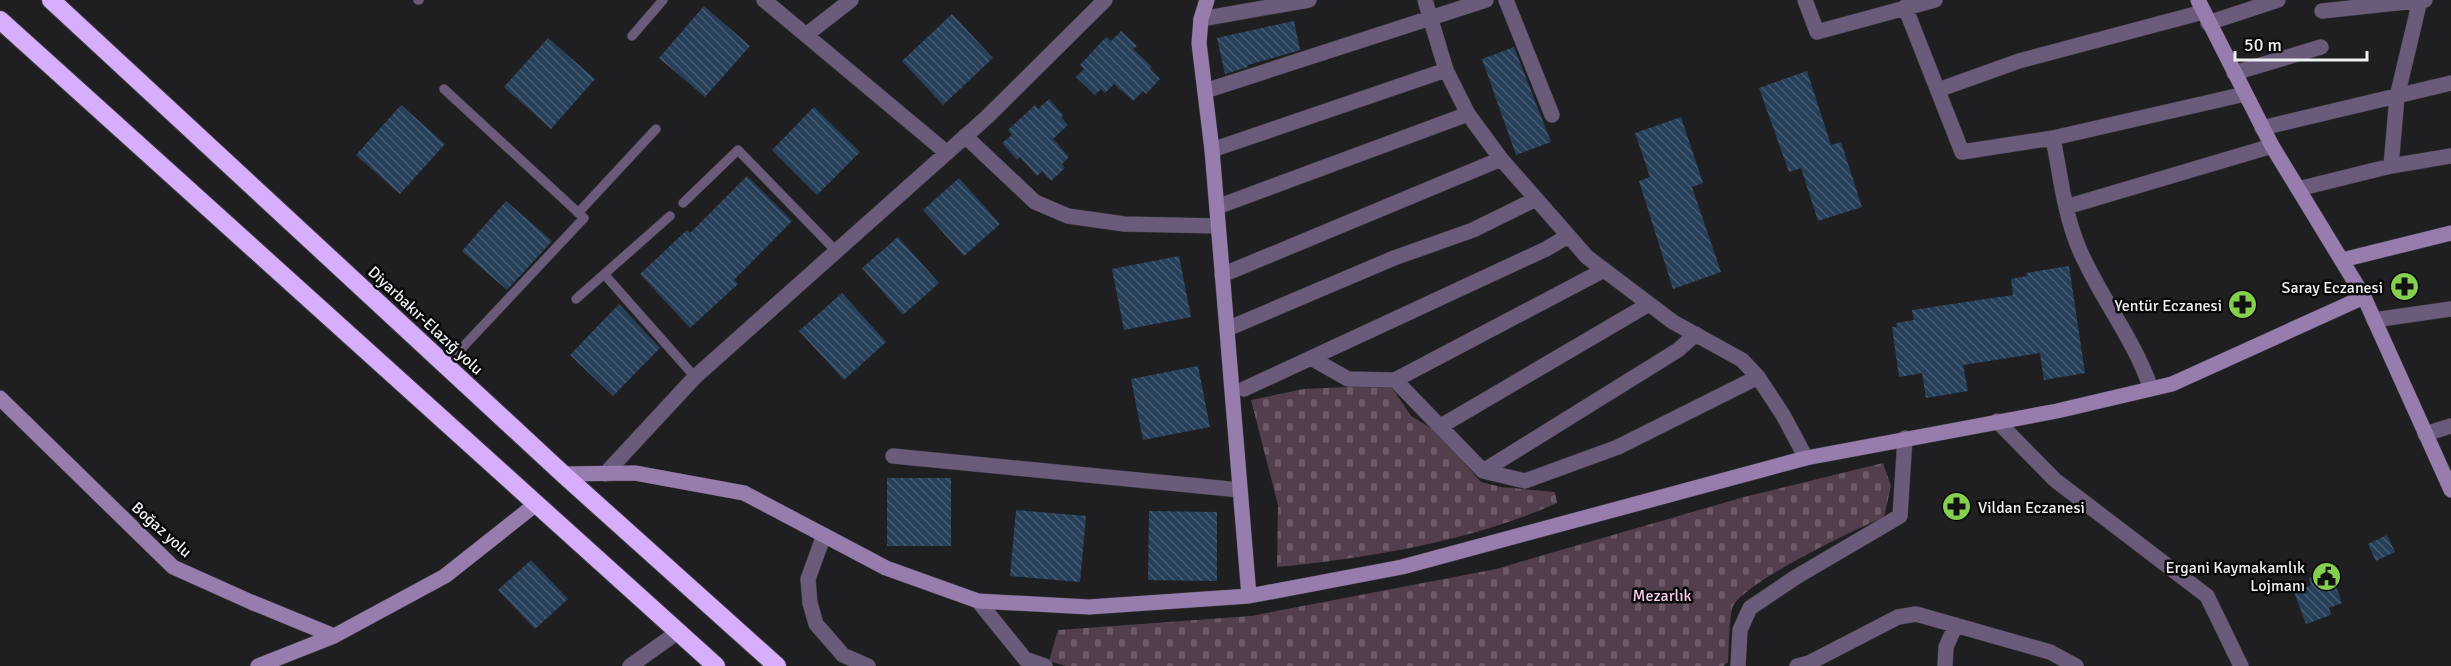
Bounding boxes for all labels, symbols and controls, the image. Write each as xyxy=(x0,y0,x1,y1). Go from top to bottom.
scale bar xyxy=(2235,24,2367,62)
text: 50 m xyxy=(2244,34,2282,56)
street label: Diyarbakır-Elazığ yolu xyxy=(364,262,487,379)
pharmacy icon: Saray Eczanesi xyxy=(2388,271,2420,303)
place label: Saray Eczanesi xyxy=(2282,278,2383,298)
pharmacy icon: Yentür Eczanesi xyxy=(2227,289,2259,321)
place label: Yentür Eczanesi xyxy=(2115,296,2222,316)
pharmacy icon: Vildan Eczanesi xyxy=(1941,491,1973,523)
street label: Boğaz yolu xyxy=(127,498,196,562)
place label: Vildan Eczanesi xyxy=(1978,498,2085,518)
place label: Ergani Kaymakamlık Lojmanı xyxy=(2165,558,2305,596)
public building icon: Ergani Kaymakamlık Lojmanı xyxy=(2310,560,2342,592)
park label: Mezarlık xyxy=(1632,586,1692,606)

